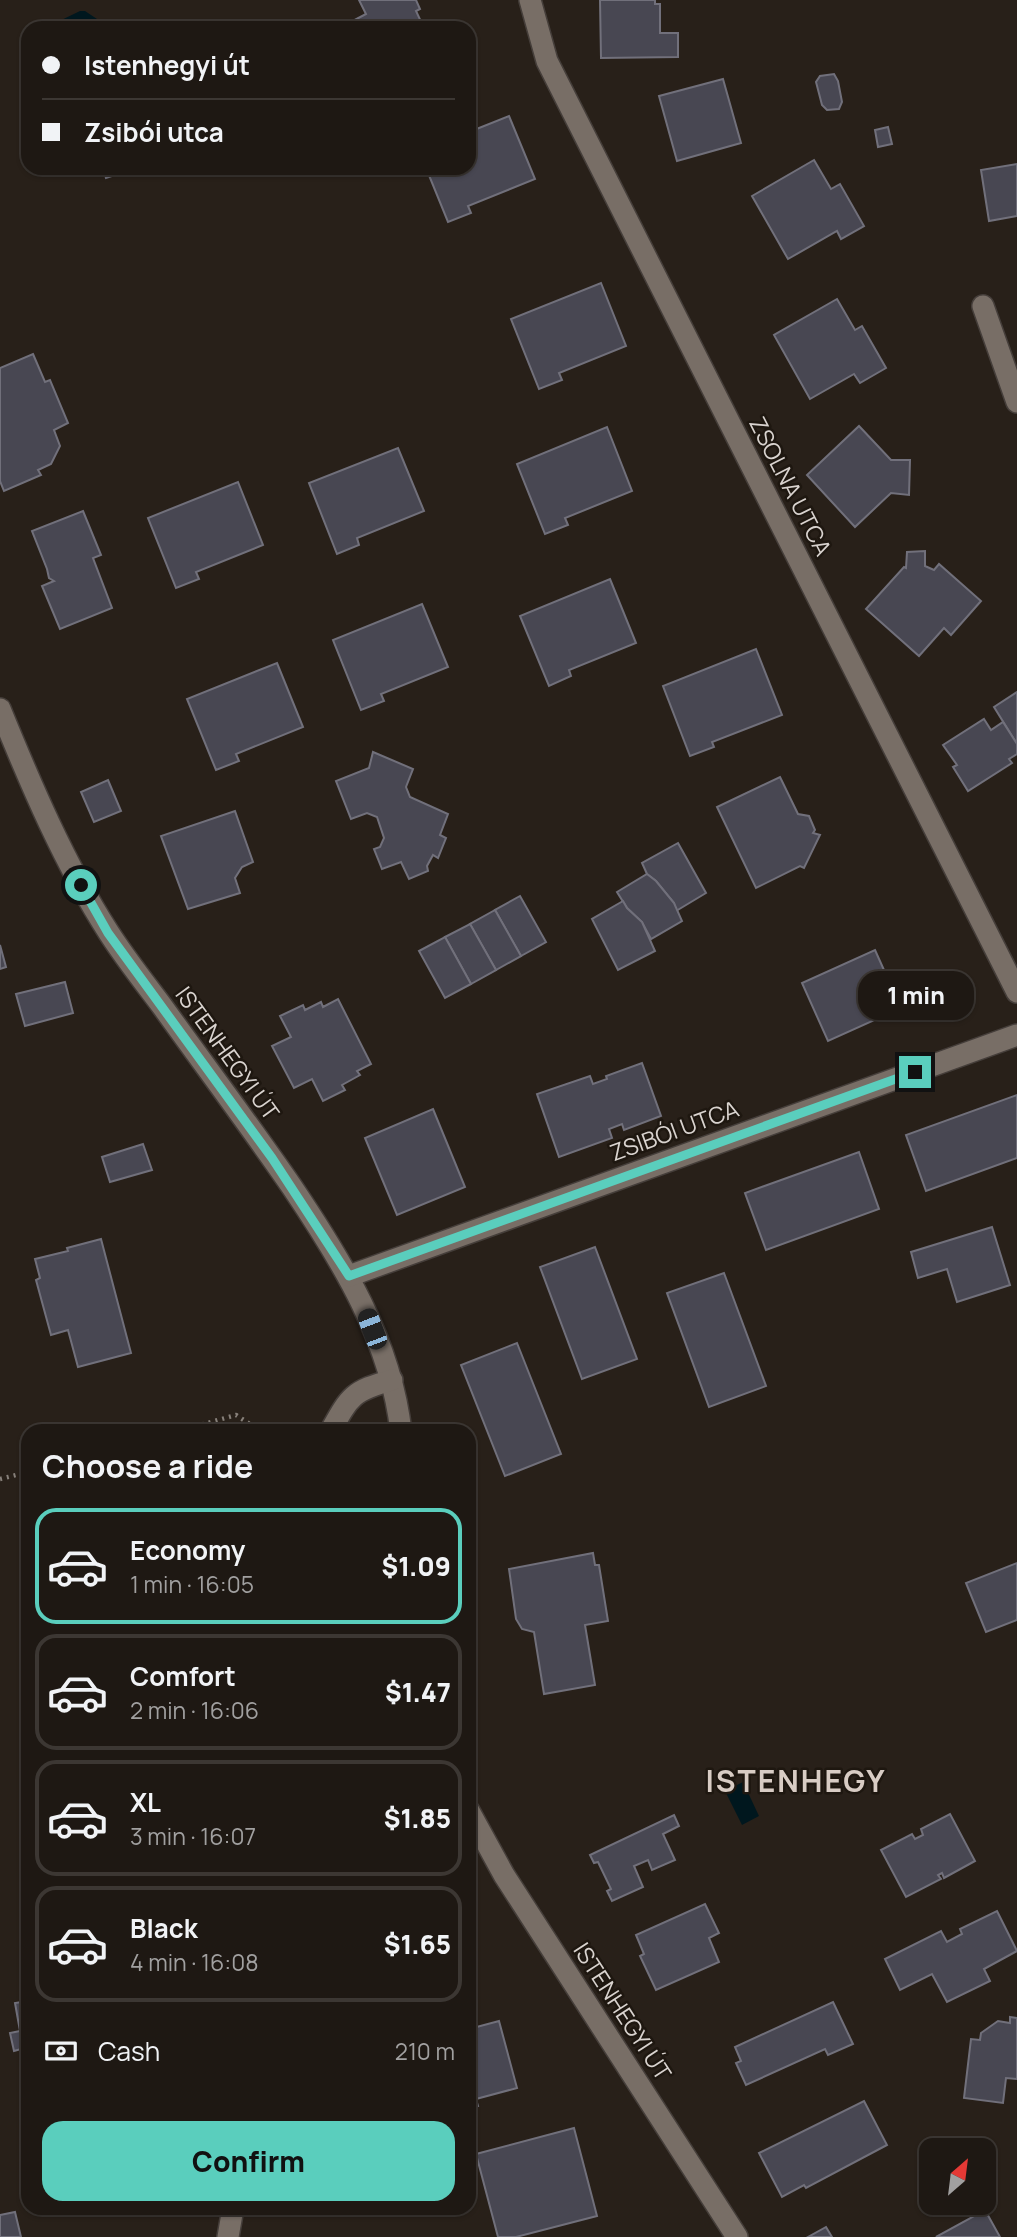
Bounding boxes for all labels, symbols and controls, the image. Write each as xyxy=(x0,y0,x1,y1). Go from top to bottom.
text: Istenhegyi út xyxy=(84,47,250,83)
text: Zsibói utca xyxy=(84,114,224,150)
street label: ZSOLNA UTCA xyxy=(742,411,840,561)
route start xyxy=(65,869,97,901)
callout: 1 min xyxy=(857,970,973,1020)
text: 1 min xyxy=(887,979,945,1011)
street label: ISTENHEGYI ÚT xyxy=(169,980,288,1127)
route end xyxy=(899,1056,931,1088)
street label: ZSIBÓI UTCA xyxy=(605,1092,743,1168)
car xyxy=(355,1306,390,1352)
text: Choose a ride xyxy=(42,1444,253,1488)
text: Economy xyxy=(130,1532,245,1568)
icon: car xyxy=(46,1535,109,1598)
text: $1.09 xyxy=(382,1548,451,1584)
text: 1 min · 16:05 xyxy=(130,1568,254,1600)
text: Comfort xyxy=(130,1658,236,1694)
icon: car xyxy=(46,1661,109,1724)
text: $1.47 xyxy=(385,1674,451,1710)
text: 2 min · 16:06 xyxy=(130,1694,259,1726)
district label: ISTENHEGY xyxy=(705,1760,887,1801)
text: XL xyxy=(130,1784,161,1820)
icon: car xyxy=(46,1787,109,1850)
text: $1.85 xyxy=(384,1800,451,1836)
text: 3 min · 16:07 xyxy=(130,1820,256,1852)
text: Black xyxy=(130,1910,198,1946)
icon: car xyxy=(46,1913,109,1976)
text: $1.65 xyxy=(384,1926,451,1962)
street label: ISTENHEGYI ÚT xyxy=(567,1936,680,2086)
text: 4 min · 16:08 xyxy=(130,1946,259,1978)
icon: cash xyxy=(42,2032,80,2070)
text: Cash xyxy=(98,2033,160,2069)
text: 210 m xyxy=(395,2035,455,2067)
button: Confirm xyxy=(42,2121,455,2201)
north arrow xyxy=(919,2138,996,2216)
map controls xyxy=(919,2138,996,2215)

